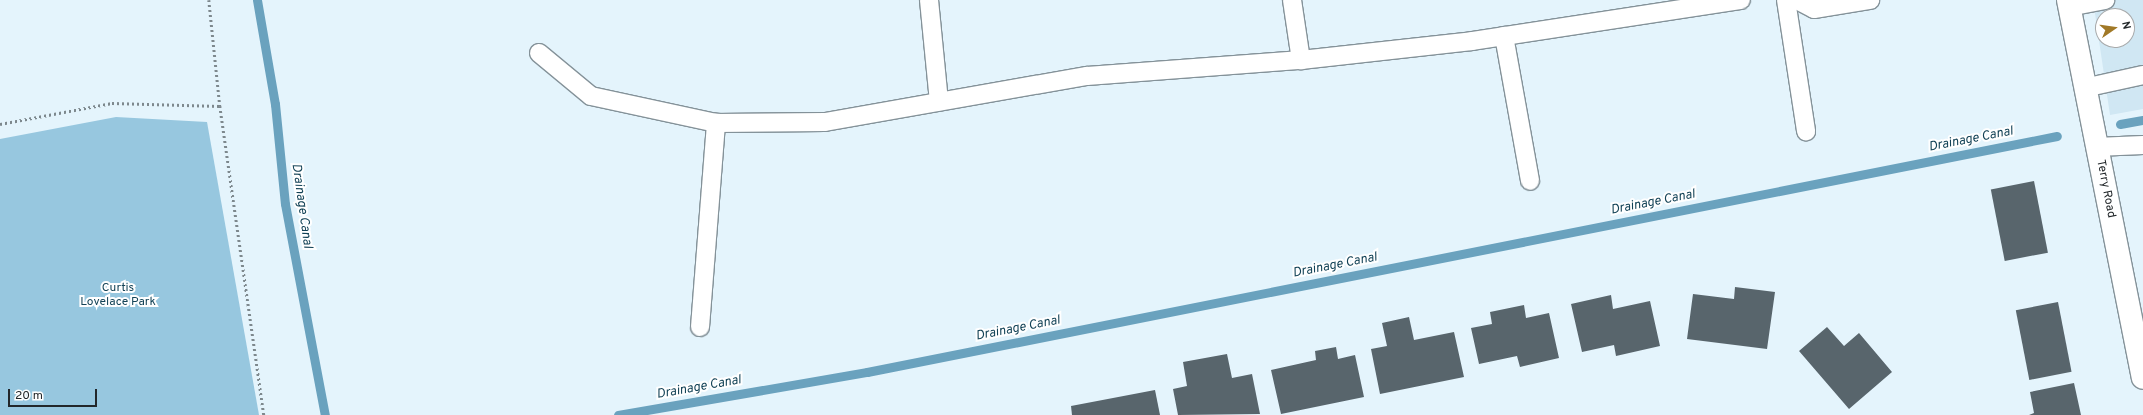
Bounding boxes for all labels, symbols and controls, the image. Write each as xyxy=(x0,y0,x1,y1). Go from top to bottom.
north arrow xyxy=(2095,8,2135,48)
text: N xyxy=(2118,20,2133,31)
water label: Drainage Canal xyxy=(1927,124,2015,156)
street label: Terry Road xyxy=(2092,159,2118,219)
water label: Drainage Canal xyxy=(287,162,315,250)
water label: Drainage Canal xyxy=(1609,187,1697,219)
water label: Drainage Canal xyxy=(1291,250,1379,282)
park label: Curtis Lovelace Park xyxy=(80,282,156,310)
water label: Drainage Canal xyxy=(974,313,1062,345)
water label: Drainage Canal xyxy=(655,373,743,403)
scale bar xyxy=(10,381,99,407)
text: 20 m xyxy=(15,388,43,404)

